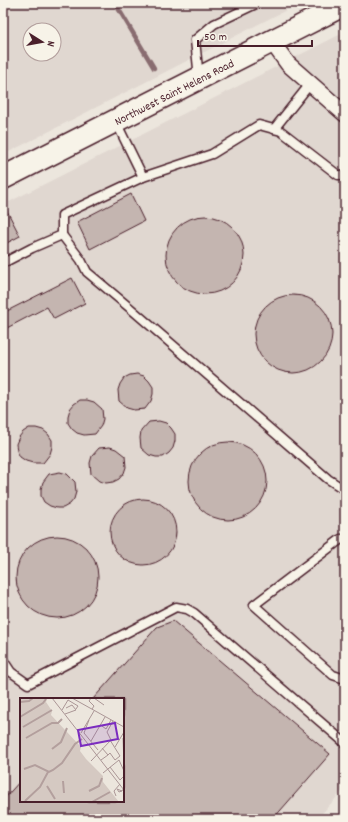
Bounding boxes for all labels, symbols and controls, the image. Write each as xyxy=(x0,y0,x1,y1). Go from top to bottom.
north arrow xyxy=(22,22,62,62)
scale bar xyxy=(198,22,312,48)
text: 50 m xyxy=(204,29,227,46)
text: N xyxy=(41,39,58,48)
street label: Northwest Saint Helens Road xyxy=(112,56,237,131)
inset map xyxy=(20,698,124,802)

